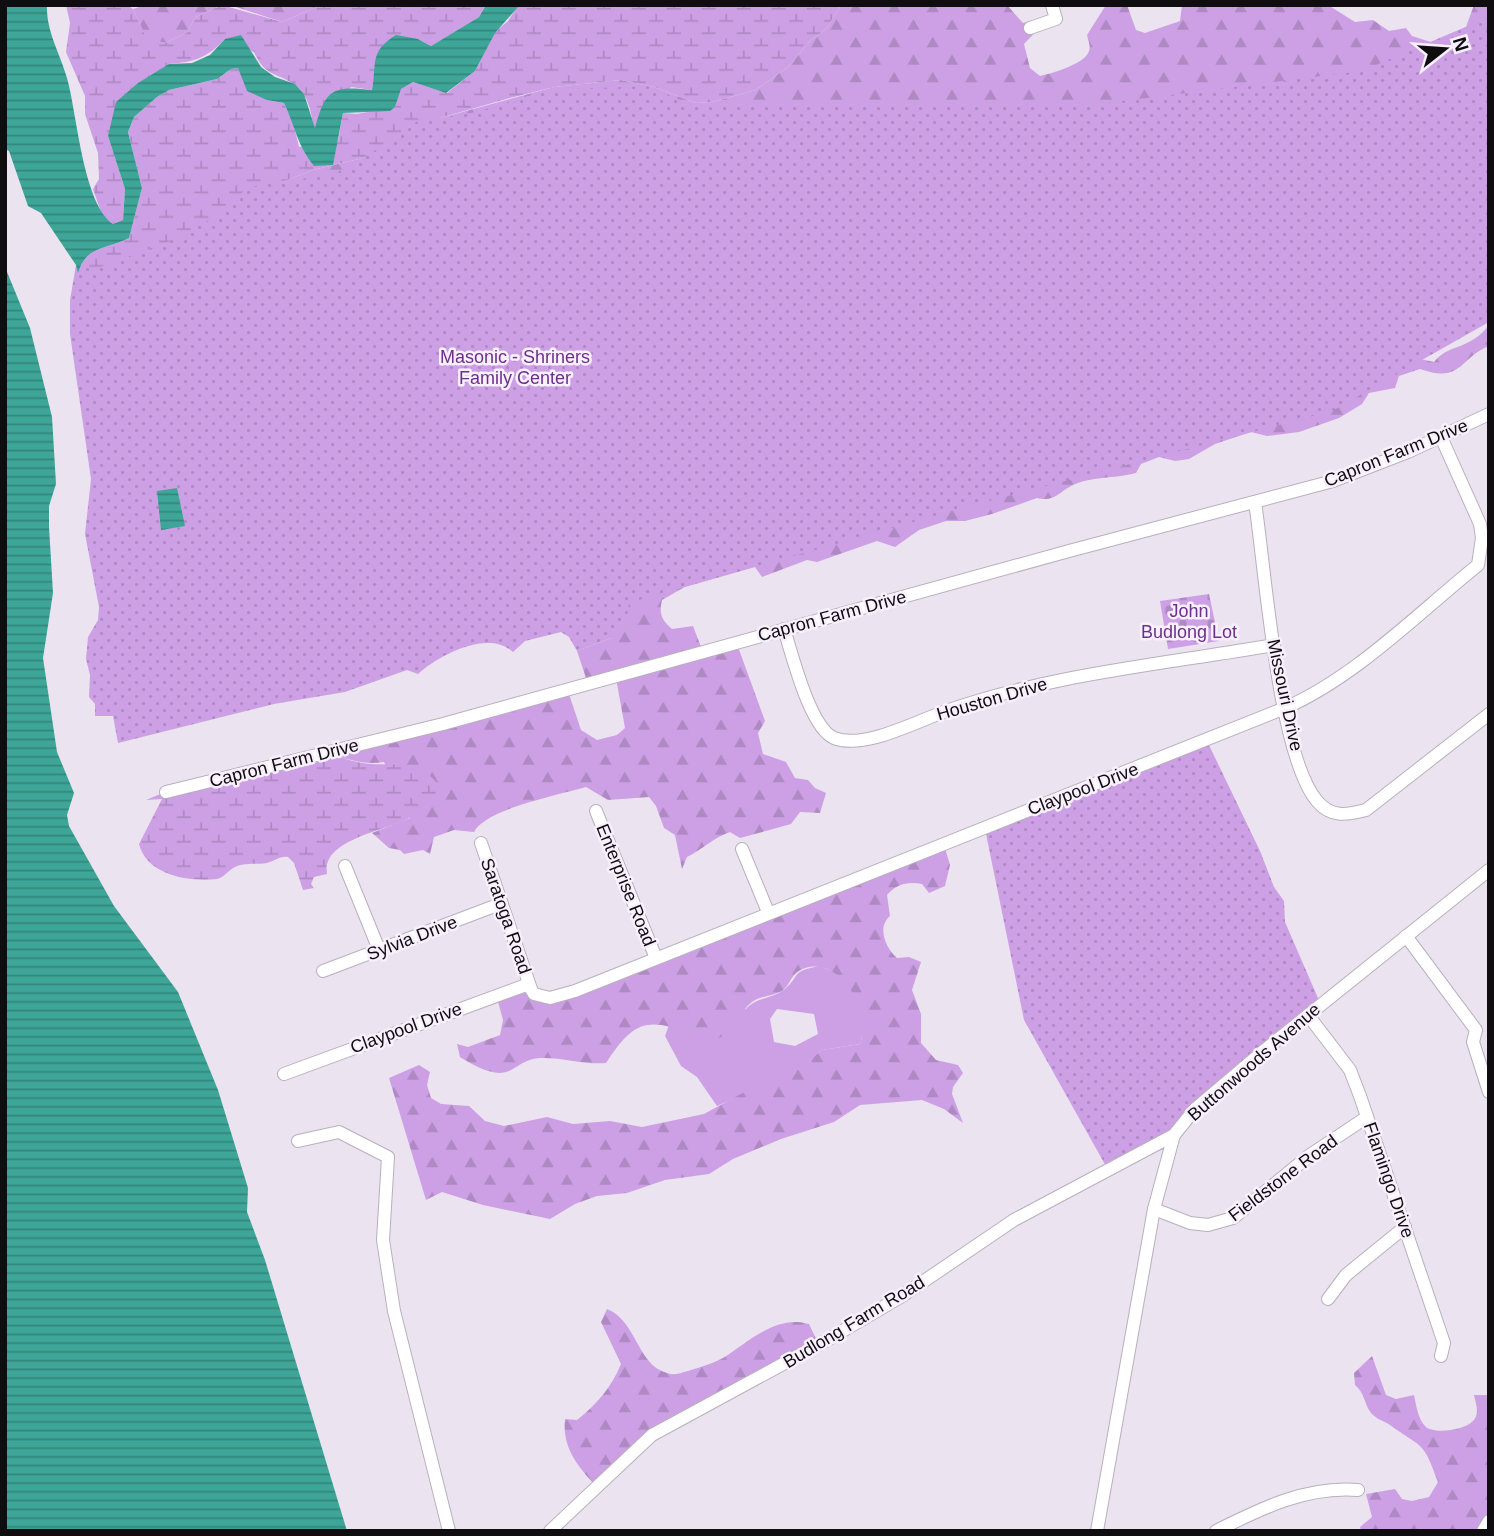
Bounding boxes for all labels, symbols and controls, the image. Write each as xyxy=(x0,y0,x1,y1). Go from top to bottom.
north arrow xyxy=(1410,14,1480,84)
text: N xyxy=(1449,35,1473,54)
park label: Masonic - Shriners Family Center xyxy=(440,347,590,388)
street label: Capron Farm Drive xyxy=(1321,415,1471,491)
street label: Capron Farm Drive xyxy=(755,587,909,645)
park label: John Budlong Lot xyxy=(1141,601,1237,642)
street label: Missouri Drive xyxy=(1263,637,1307,753)
street label: Houston Drive xyxy=(934,674,1050,724)
street label: Capron Farm Drive xyxy=(207,735,361,791)
street label: Claypool Drive xyxy=(1025,759,1141,819)
street label: Enterprise Road xyxy=(592,821,660,949)
street label: Saratoga Road xyxy=(477,855,535,977)
street label: Sylvia Drive xyxy=(364,912,460,964)
street label: Claypool Drive xyxy=(348,999,464,1057)
street label: Buttonwoods Avenue xyxy=(1184,999,1324,1125)
street label: Flamingo Drive xyxy=(1360,1120,1418,1240)
street label: Fieldstone Road xyxy=(1225,1131,1341,1225)
street label: Budlong Farm Road xyxy=(780,1272,928,1372)

